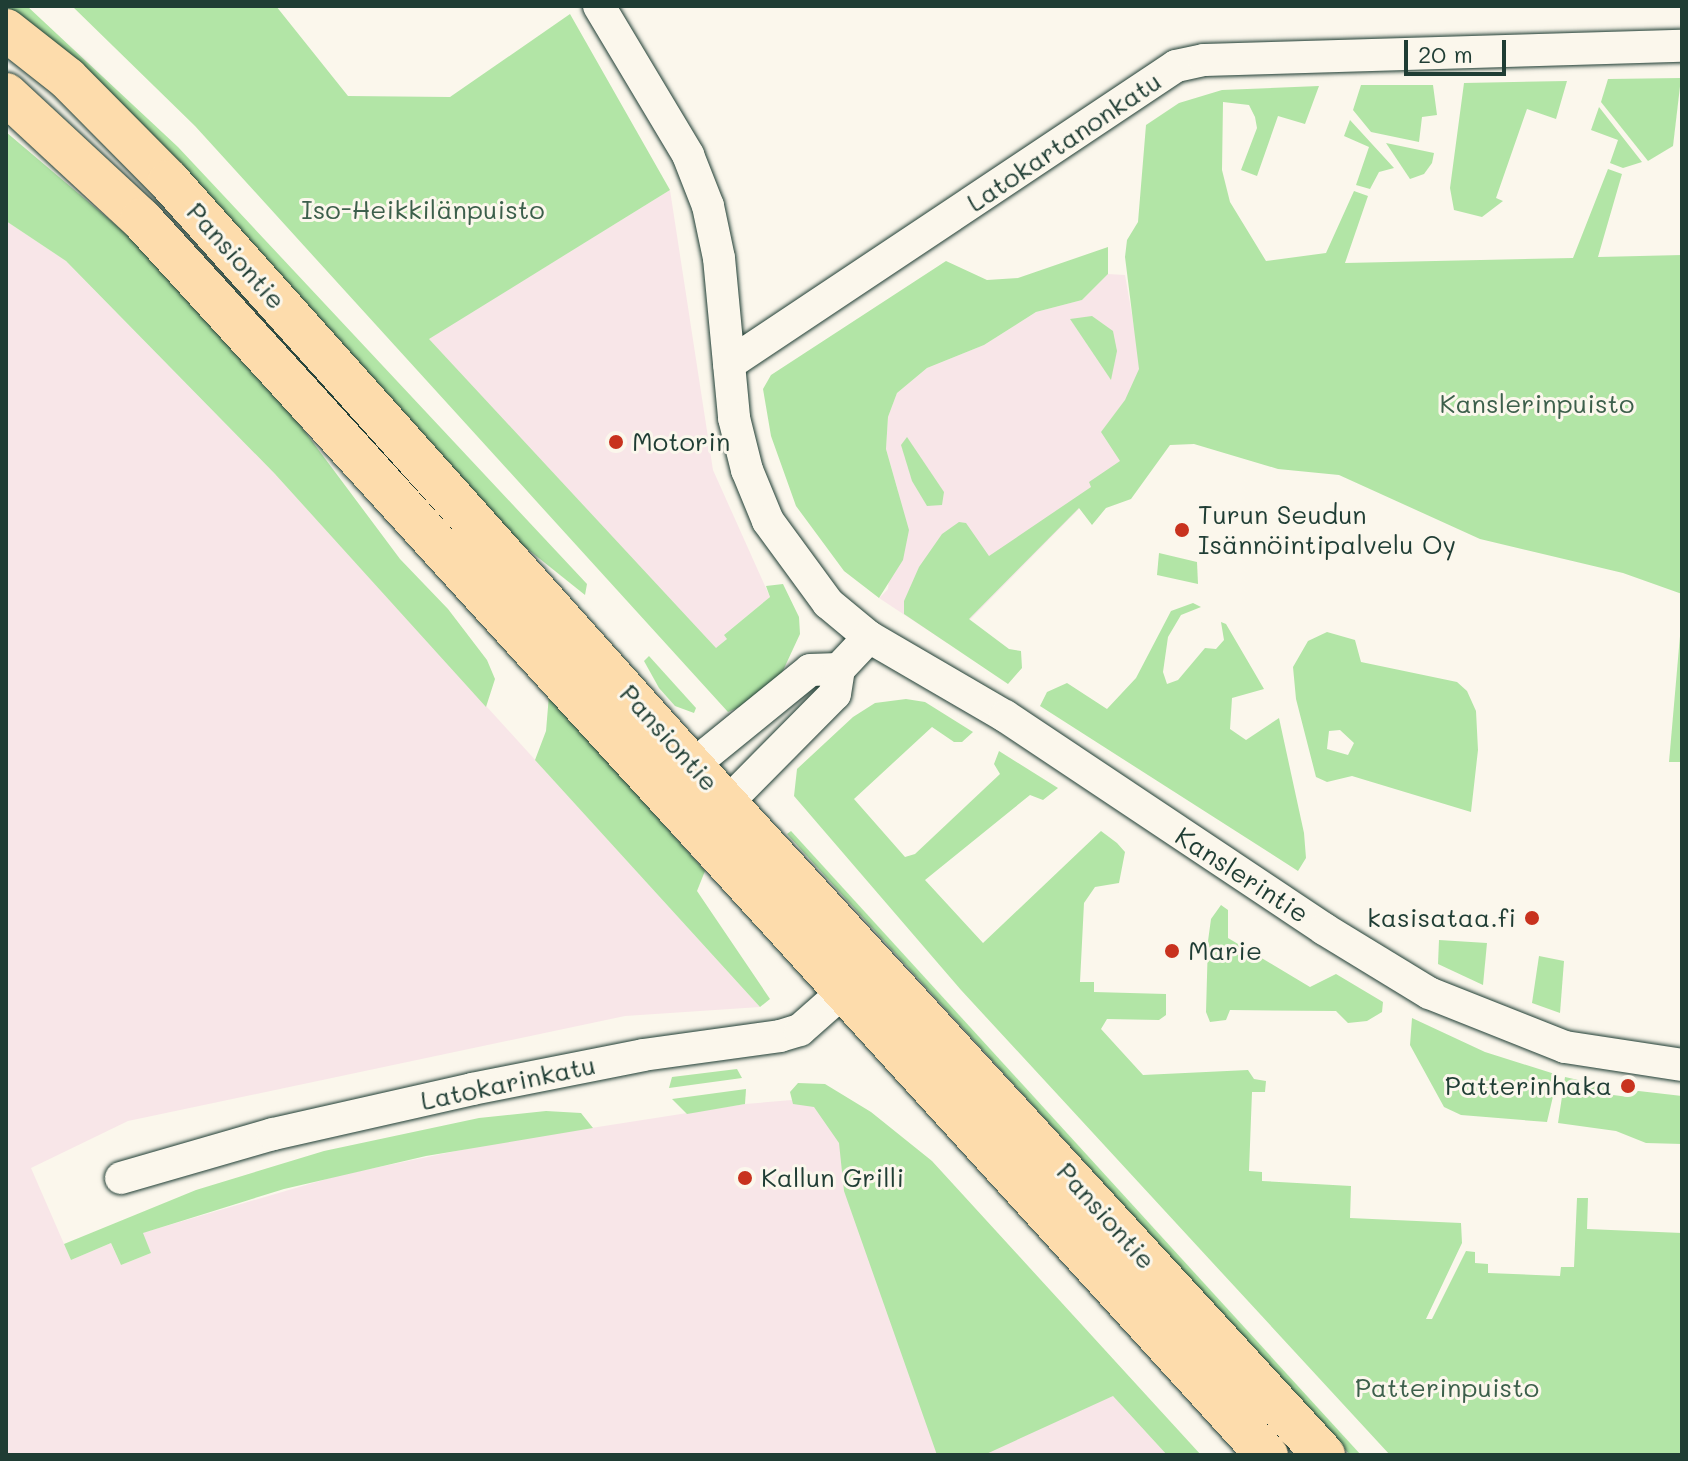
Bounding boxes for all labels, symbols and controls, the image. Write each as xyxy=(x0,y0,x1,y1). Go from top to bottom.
scale bar xyxy=(1408,24,1510,74)
text: 20 m xyxy=(1418,38,1473,69)
street label: Latokartanonkatu xyxy=(961,66,1167,218)
park label: Iso-Heikkilänpuisto xyxy=(301,194,545,226)
street label: Pansiontie xyxy=(180,196,292,316)
park label: Kanslerinpuisto xyxy=(1440,388,1634,420)
place label: Motorin xyxy=(632,426,730,458)
marker: Motorin xyxy=(607,433,625,451)
place label: Turun Seudun Isännöintipalvelu Oy xyxy=(1198,499,1456,560)
marker: Turun Seudun Isännöintipalvelu Oy xyxy=(1173,521,1191,539)
street label: Pansiontie xyxy=(613,678,725,798)
street label: Kanslerintie xyxy=(1170,820,1314,930)
place label: kasisataa.fi xyxy=(1367,902,1516,934)
marker: kasisataa.fi xyxy=(1523,909,1541,927)
place label: Marie xyxy=(1188,935,1262,967)
marker: Marie xyxy=(1163,942,1181,960)
street label: Latokarinkatu xyxy=(418,1049,598,1117)
place label: Patterinhaka xyxy=(1445,1070,1612,1102)
marker: Patterinhaka xyxy=(1619,1077,1637,1095)
street label: Pansiontie xyxy=(1050,1156,1162,1276)
place label: Kallun Grilli xyxy=(761,1162,904,1194)
marker: Kallun Grilli xyxy=(736,1169,754,1187)
park label: Patterinpuisto xyxy=(1355,1372,1539,1404)

